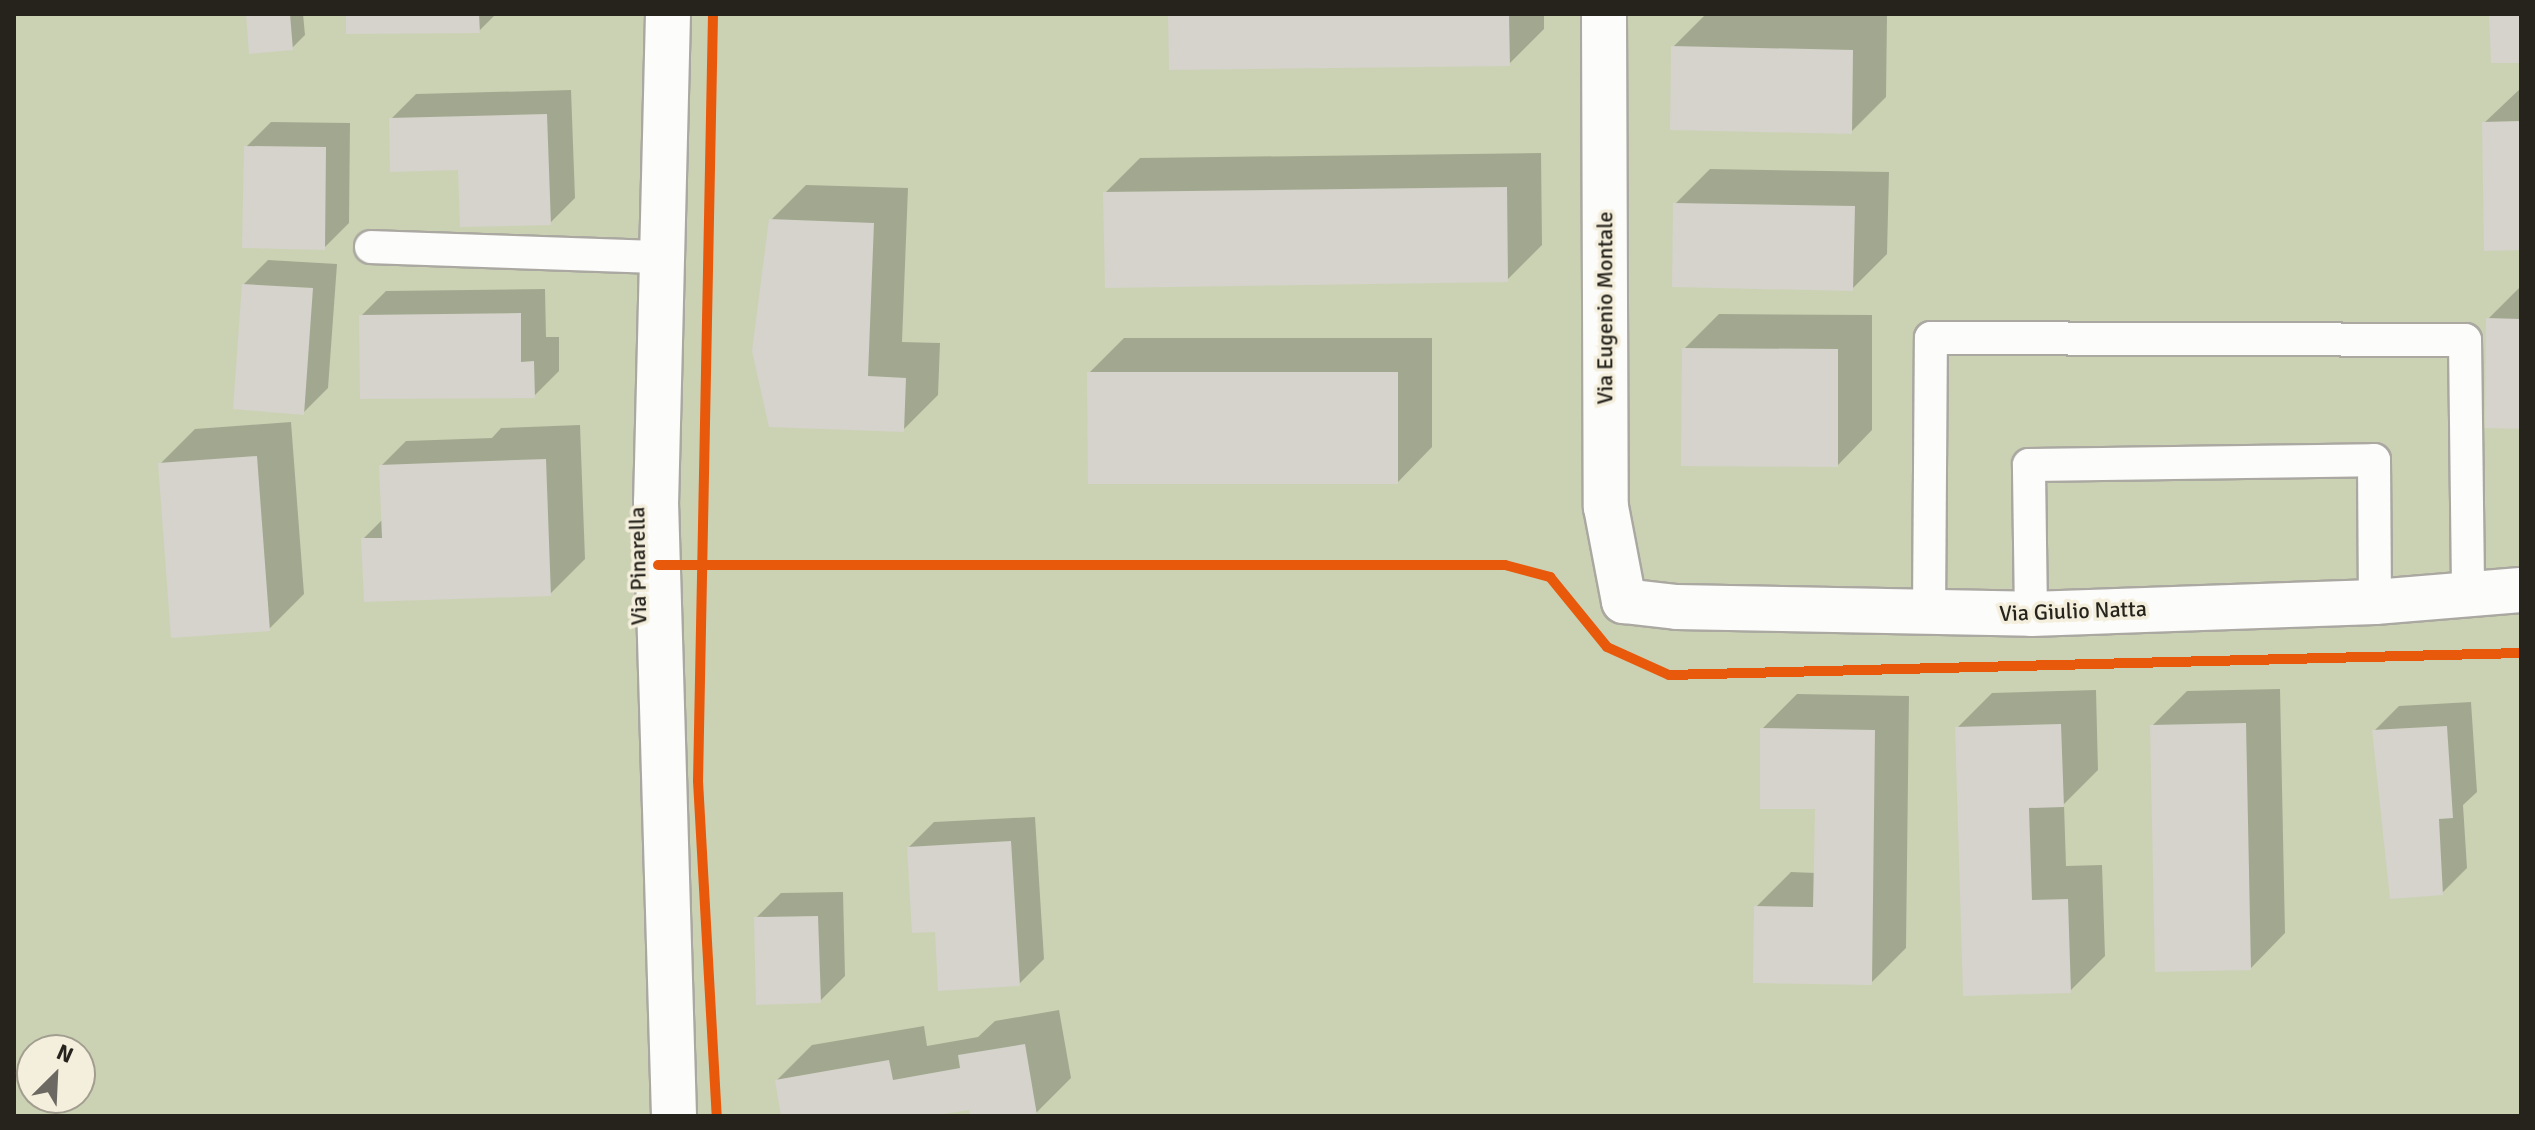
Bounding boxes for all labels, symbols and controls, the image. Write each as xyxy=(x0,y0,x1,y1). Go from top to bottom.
street label: Via Eugenio Montale xyxy=(1592,212,1618,404)
street label: Via Pinarella xyxy=(624,506,652,626)
street label: Via Giulio Natta xyxy=(1999,595,2147,627)
north arrow xyxy=(16,1034,96,1114)
text: N xyxy=(53,1038,78,1069)

